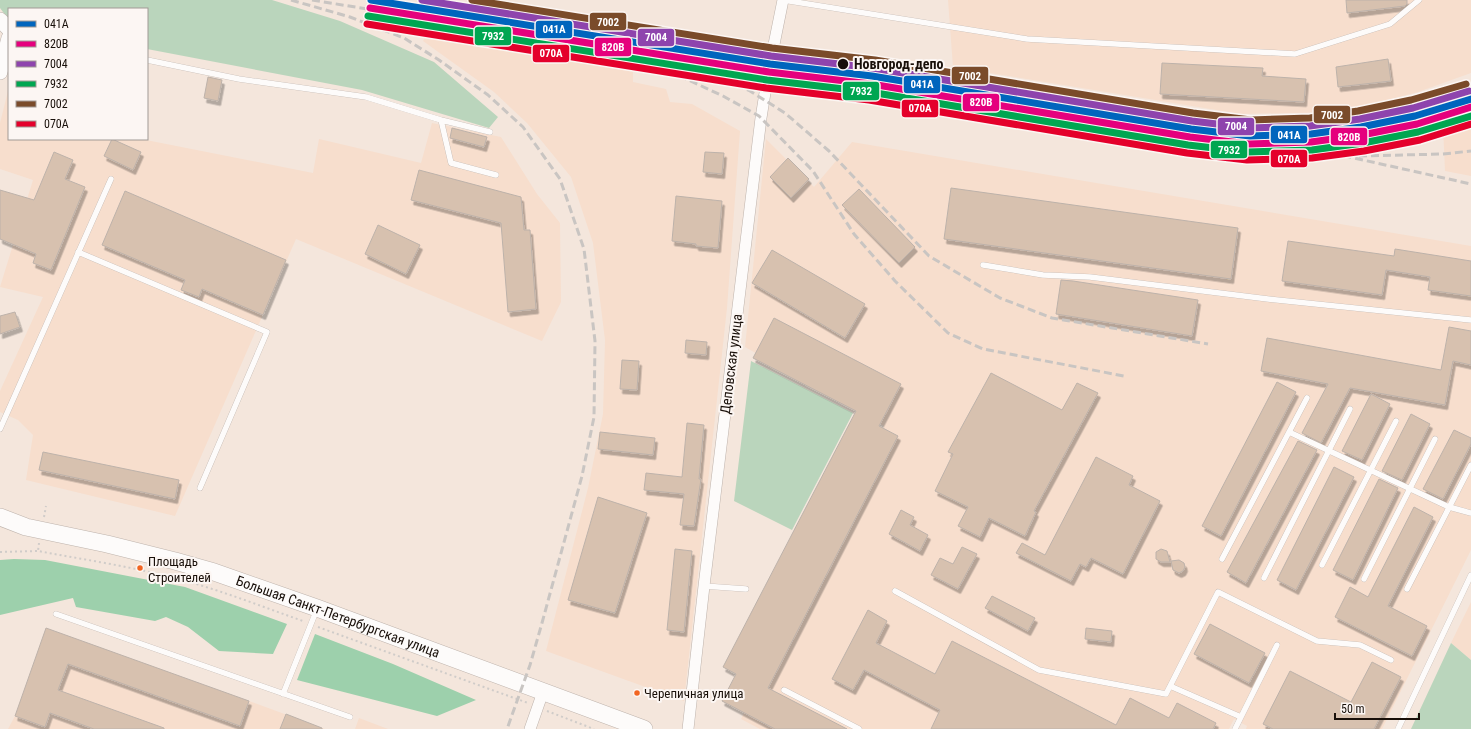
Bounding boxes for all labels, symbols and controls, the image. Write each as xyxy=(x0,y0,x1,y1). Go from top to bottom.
legend xyxy=(8,8,148,140)
line badge: 7002 xyxy=(589,12,627,31)
text: 7002 xyxy=(597,16,620,29)
text: 041А xyxy=(44,17,69,31)
line badge: 041А xyxy=(535,20,573,39)
text: 041А xyxy=(542,23,566,36)
line badge: 7932 xyxy=(474,26,512,46)
line badge: 7004 xyxy=(637,28,675,47)
text: 7932 xyxy=(482,30,505,43)
text: 7004 xyxy=(645,31,668,44)
text: 820В xyxy=(44,37,68,51)
line badge: 820В xyxy=(594,37,632,57)
text: 820В xyxy=(602,41,624,54)
line badge: 070А xyxy=(532,44,570,63)
text: 070А xyxy=(539,47,563,60)
place label: Новгород-депо xyxy=(854,56,944,72)
text: 7004 xyxy=(44,57,68,71)
marker: Новгород-депо xyxy=(836,57,850,71)
line badge: 7002 xyxy=(951,66,989,85)
text: 7002 xyxy=(959,70,982,83)
line badge: 041А xyxy=(903,75,941,94)
text: 7932 xyxy=(44,77,68,91)
text: 041А xyxy=(910,78,934,91)
line badge: 7932 xyxy=(842,81,880,101)
text: 7932 xyxy=(850,85,873,98)
line badge: 820В xyxy=(962,93,1000,112)
text: 820В xyxy=(970,96,992,109)
text: 7002 xyxy=(44,97,68,111)
line badge: 070А xyxy=(901,99,939,118)
text: 070А xyxy=(908,102,932,115)
line badge: 7002 xyxy=(1313,105,1351,124)
text: 7002 xyxy=(1321,109,1344,122)
text: 070А xyxy=(44,117,69,131)
line badge: 7004 xyxy=(1217,117,1255,136)
text: 7004 xyxy=(1225,120,1248,133)
line badge: 041А xyxy=(1270,125,1308,144)
line badge: 820В xyxy=(1330,127,1368,146)
text: 041А xyxy=(1277,129,1301,142)
text: 820В xyxy=(1338,131,1360,144)
line badge: 7932 xyxy=(1210,140,1248,159)
text: 7932 xyxy=(1218,144,1241,157)
line badge: 070А xyxy=(1270,149,1308,168)
text: 070А xyxy=(1277,153,1301,166)
street label: Деповская улица xyxy=(717,313,745,415)
place label: Площадь Строителей xyxy=(148,554,211,585)
marker: Площадь Строителей xyxy=(135,563,145,573)
street label: Большая Санкт-Петербургская улица xyxy=(234,572,442,661)
place label: Черепичная улица xyxy=(644,686,743,701)
marker: Черепичная улица xyxy=(632,688,642,698)
scale bar xyxy=(1335,695,1419,721)
text: 50 m xyxy=(1341,702,1365,716)

